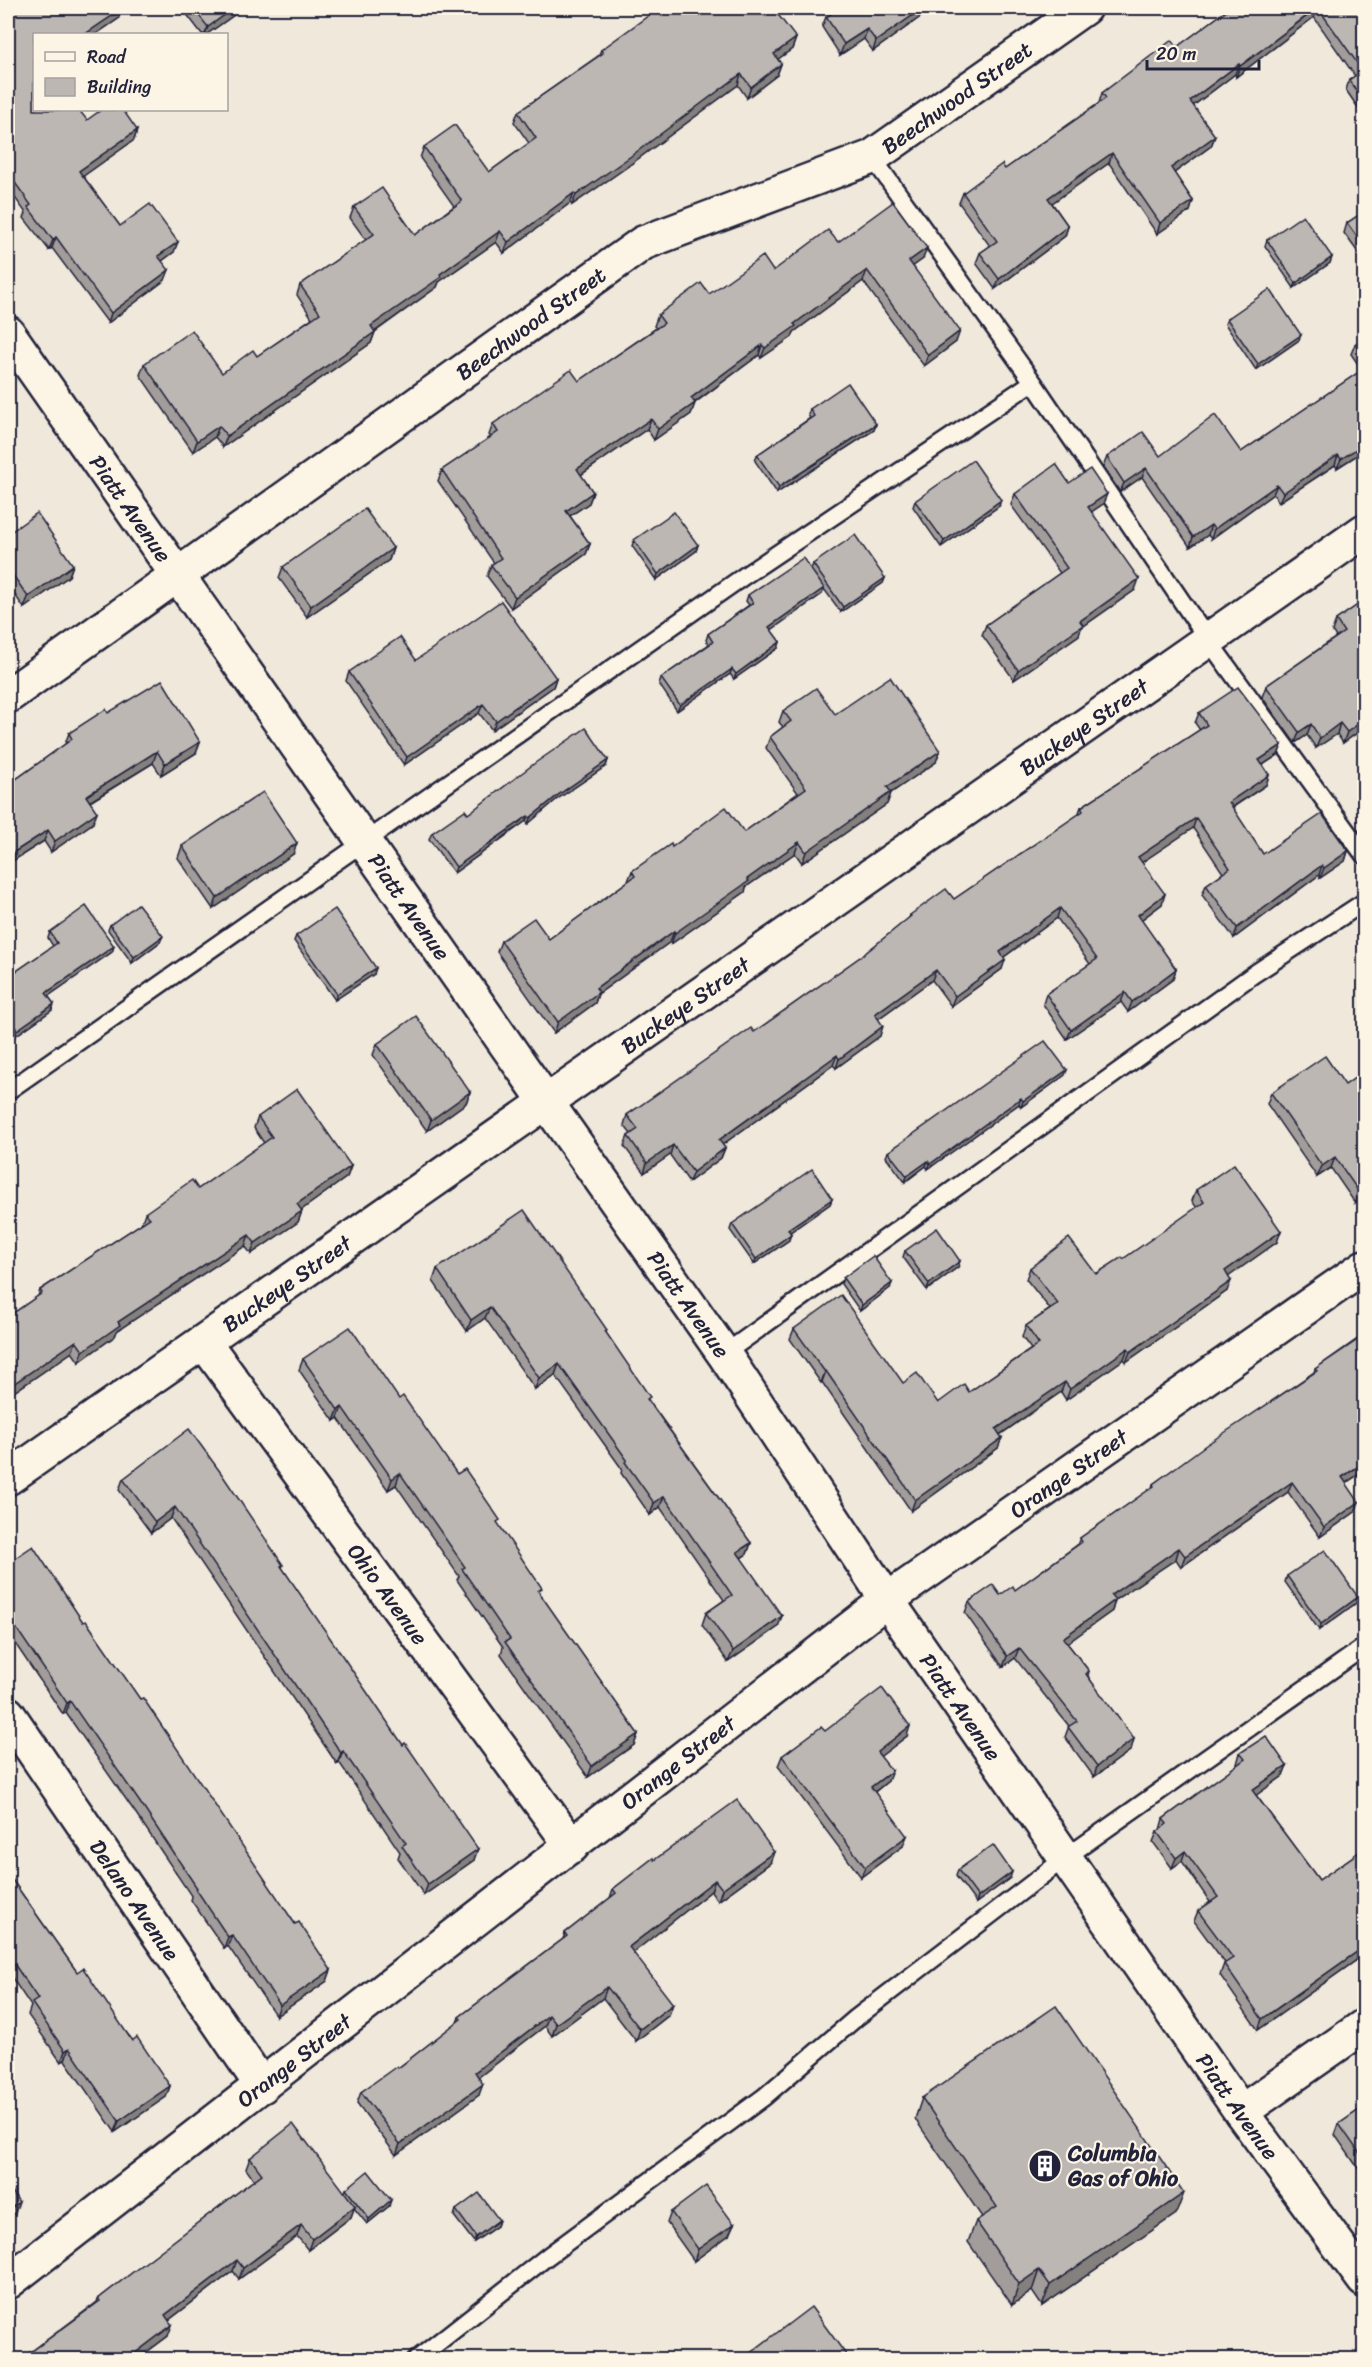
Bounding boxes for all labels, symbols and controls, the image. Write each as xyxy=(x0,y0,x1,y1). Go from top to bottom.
street label: Beechwood Street xyxy=(873,30,1041,165)
legend xyxy=(33,33,228,111)
scale bar xyxy=(1147,33,1260,71)
text: 20 m xyxy=(1156,38,1196,70)
text: Road xyxy=(87,41,127,73)
text: Building xyxy=(87,71,151,103)
street label: Beechwood Street xyxy=(447,255,615,391)
street label: Piatt Avenue xyxy=(79,446,182,571)
street label: Buckeye Street xyxy=(1010,667,1158,786)
street label: Piatt Avenue xyxy=(358,844,461,969)
street label: Buckeye Street xyxy=(612,945,759,1064)
street label: Buckeye Street xyxy=(214,1223,361,1343)
street label: Piatt Avenue xyxy=(637,1242,741,1366)
street label: Orange Street xyxy=(1001,1417,1137,1529)
street label: Ohio Avenue xyxy=(337,1534,439,1654)
street label: Piatt Avenue xyxy=(909,1644,1012,1769)
street label: Orange Street xyxy=(612,1704,745,1820)
street label: Delano Avenue xyxy=(79,1831,191,1969)
street label: Orange Street xyxy=(228,2002,361,2118)
street label: Piatt Avenue xyxy=(1186,2044,1290,2168)
place label: Columbia Gas of Ohio xyxy=(1067,2134,1179,2198)
building icon: Columbia Gas of Ohio xyxy=(1027,2148,1063,2184)

